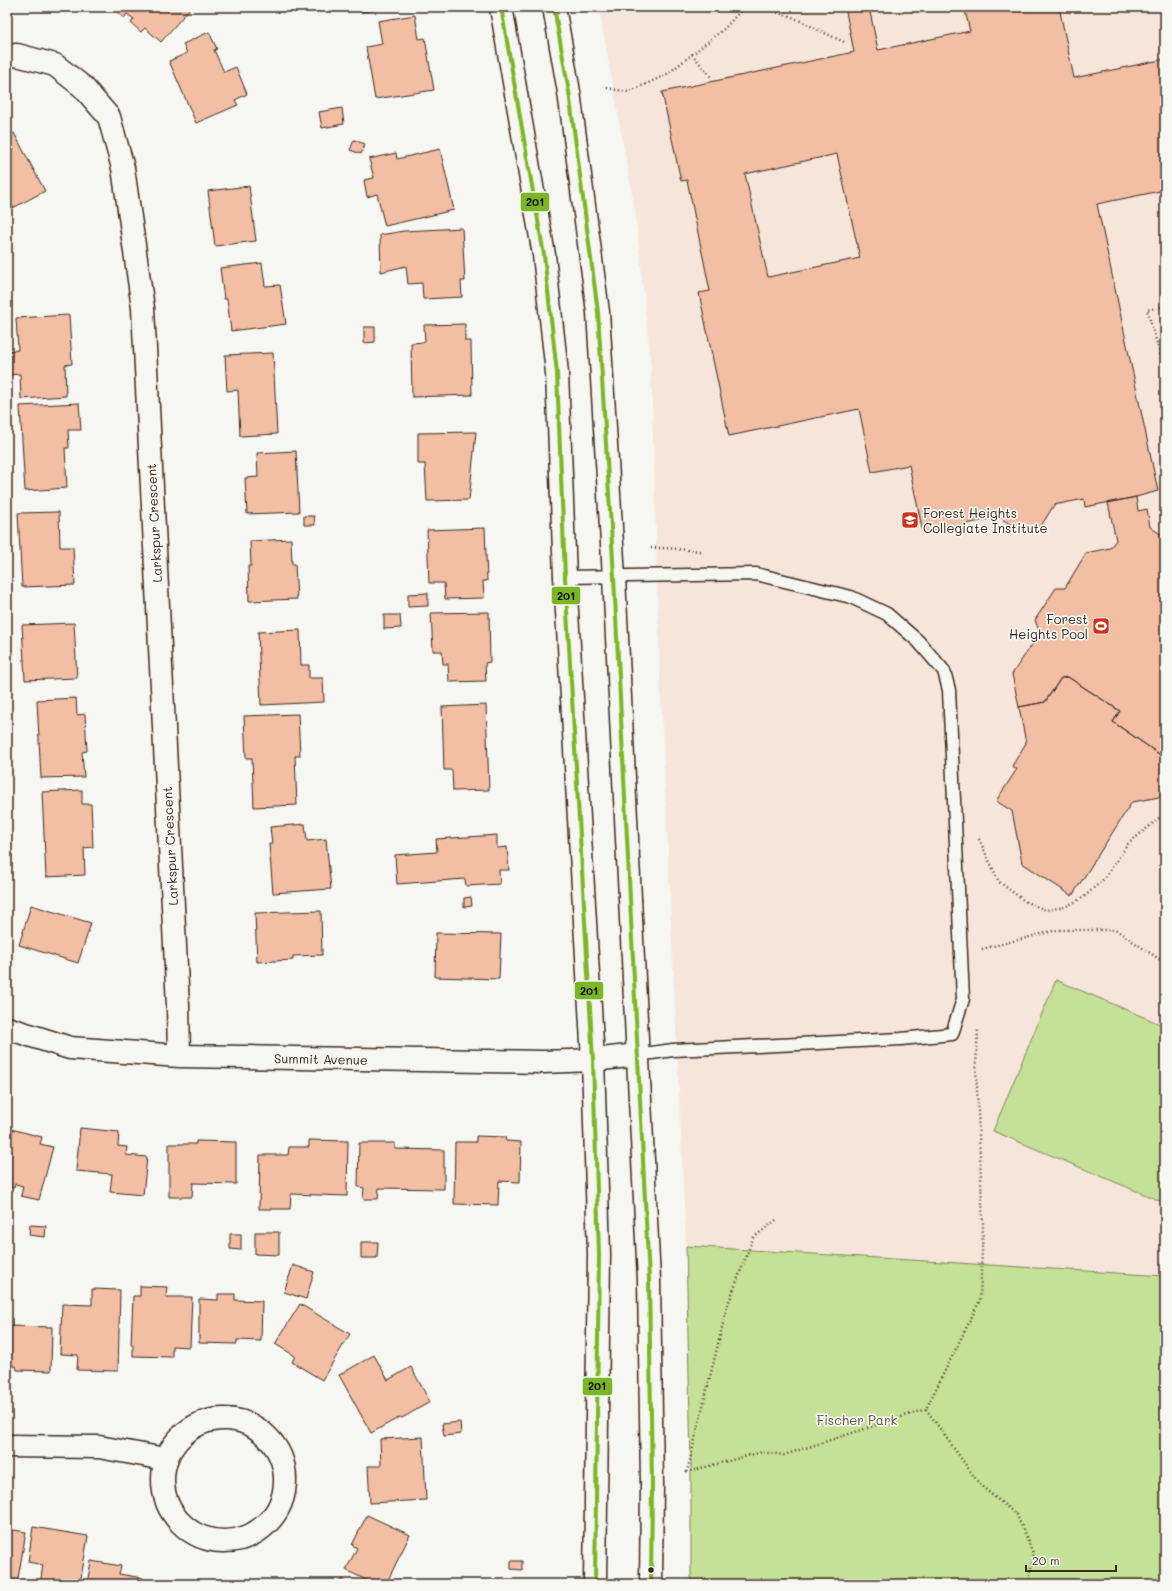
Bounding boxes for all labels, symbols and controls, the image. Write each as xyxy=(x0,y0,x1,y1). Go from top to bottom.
line badge: 201 xyxy=(520,192,550,212)
text: 201 xyxy=(526,194,544,209)
street label: Larkspur Crescent xyxy=(142,463,165,583)
place label: Forest Heights Collegiate Institute xyxy=(923,504,1048,536)
school or university icon: Forest Heights Collegiate Institute xyxy=(900,510,920,530)
line badge: 201 xyxy=(551,586,581,605)
text: 201 xyxy=(557,588,575,603)
place label: Forest Heights Pool xyxy=(1009,610,1088,642)
sports icon: Forest Heights Pool xyxy=(1091,616,1111,636)
street label: Larkspur Crescent xyxy=(158,786,181,906)
line badge: 201 xyxy=(574,981,604,1000)
text: 201 xyxy=(580,983,598,998)
street label: Summit Avenue xyxy=(274,1049,368,1068)
line badge: 201 xyxy=(582,1377,613,1396)
text: 201 xyxy=(588,1378,606,1393)
park label: Fischer Park xyxy=(817,1411,897,1428)
scale bar xyxy=(1026,1547,1116,1573)
text: 20 m xyxy=(1032,1552,1060,1568)
unlabelled marker xyxy=(646,1565,656,1575)

